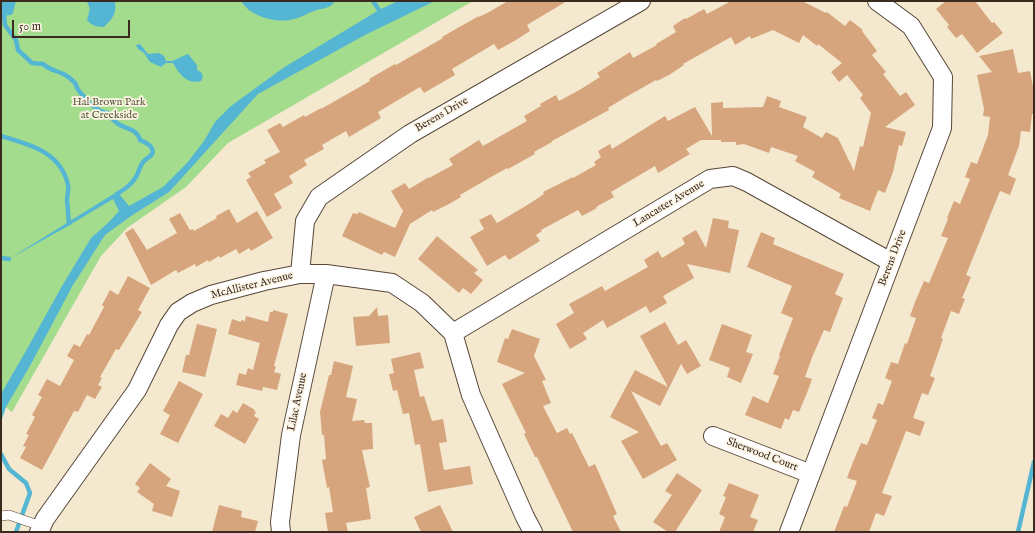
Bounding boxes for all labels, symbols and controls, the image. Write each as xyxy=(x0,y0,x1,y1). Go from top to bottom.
scale bar xyxy=(14,12,132,38)
text: 50 m xyxy=(19,19,41,34)
street label: Berens Drive xyxy=(413,94,471,136)
park label: Hal Brown Park at Creekside xyxy=(72,96,146,122)
street label: Lancaster Avenue xyxy=(631,178,707,230)
street label: Berens Drive xyxy=(876,228,910,288)
street label: McAllister Avenue xyxy=(210,269,294,303)
street label: Lilac Avenue xyxy=(285,372,311,432)
street label: Sherwood Court xyxy=(725,435,799,475)

